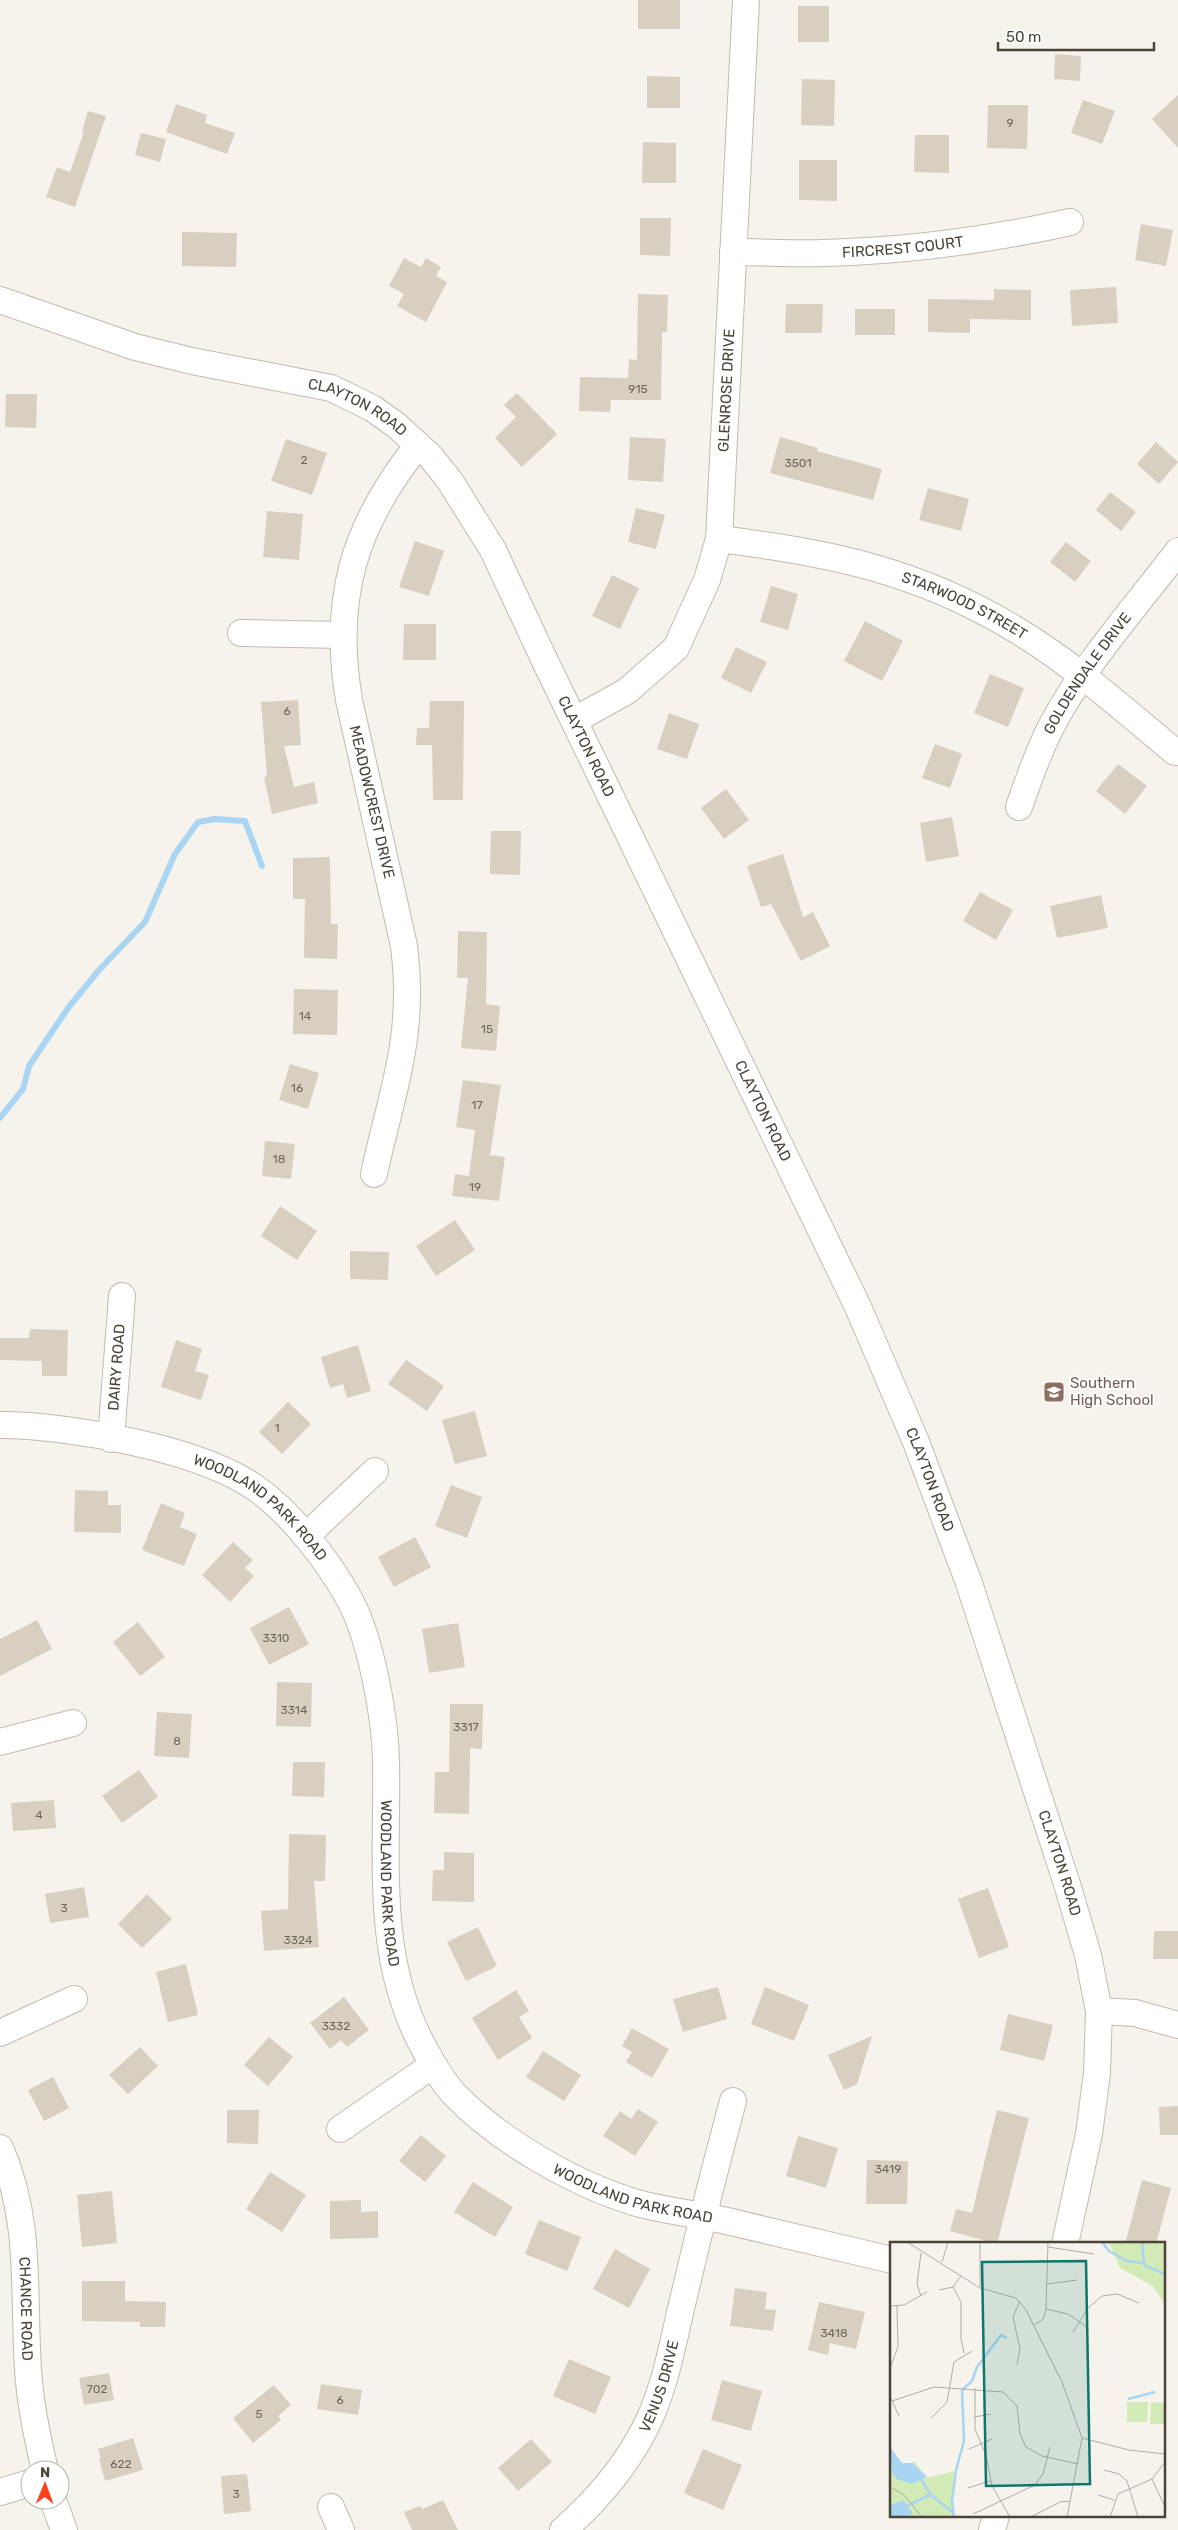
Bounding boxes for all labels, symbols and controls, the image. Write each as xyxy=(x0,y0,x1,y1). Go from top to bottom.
scale bar xyxy=(998,20,1154,52)
text: 50 m xyxy=(1006,28,1041,46)
house number: 9 xyxy=(1006,116,1014,130)
street label: FIRCREST COURT xyxy=(842,232,965,261)
street label: GLENROSE DRIVE xyxy=(714,328,739,452)
street label: CLAYTON ROAD xyxy=(306,375,411,440)
house number: 915 xyxy=(628,382,648,396)
house number: 2 xyxy=(300,453,308,467)
house number: 3501 xyxy=(784,456,812,470)
street label: STARWOOD STREET xyxy=(899,568,1031,644)
street label: GOLDENDALE DRIVE xyxy=(1040,609,1135,737)
street label: CLAYTON ROAD xyxy=(554,693,618,800)
house number: 6 xyxy=(283,704,291,718)
street label: MEADOWCREST DRIVE xyxy=(346,724,398,880)
house number: 14 xyxy=(299,1009,312,1023)
house number: 15 xyxy=(481,1022,493,1036)
street label: CLAYTON ROAD xyxy=(731,1057,795,1164)
house number: 16 xyxy=(291,1081,303,1095)
house number: 17 xyxy=(471,1098,483,1112)
house number: 18 xyxy=(273,1152,285,1166)
house number: 19 xyxy=(469,1180,481,1194)
street label: DAIRY ROAD xyxy=(104,1323,129,1411)
place label: Southern High School xyxy=(1070,1374,1154,1409)
school or university icon: Southern High School xyxy=(1042,1380,1066,1404)
house number: 1 xyxy=(274,1421,280,1435)
street label: CLAYTON ROAD xyxy=(902,1425,958,1534)
street label: WOODLAND PARK ROAD xyxy=(191,1450,331,1564)
house number: 3310 xyxy=(263,1631,289,1645)
house number: 3314 xyxy=(281,1703,308,1717)
house number: 3317 xyxy=(453,1720,479,1734)
house number: 8 xyxy=(173,1734,181,1748)
street label: WOODLAND PARK ROAD xyxy=(377,1800,403,1968)
house number: 4 xyxy=(35,1808,43,1822)
street label: CLAYTON ROAD xyxy=(1035,1808,1085,1918)
house number: 3 xyxy=(60,1901,68,1915)
house number: 3324 xyxy=(284,1933,313,1947)
house number: 3332 xyxy=(322,2019,350,2033)
street label: WOODLAND PARK ROAD xyxy=(550,2160,714,2227)
house number: 3419 xyxy=(875,2162,901,2176)
inset map xyxy=(890,2242,1166,2518)
street label: CHANCE ROAD xyxy=(15,2256,36,2361)
house number: 3418 xyxy=(820,2326,848,2340)
street label: VENUS DRIVE xyxy=(635,2338,683,2435)
house number: 702 xyxy=(87,2382,107,2396)
house number: 6 xyxy=(336,2393,344,2407)
house number: 5 xyxy=(255,2407,263,2421)
house number: 622 xyxy=(110,2457,132,2471)
north arrow xyxy=(20,2460,70,2510)
text: N xyxy=(40,2464,50,2481)
house number: 3 xyxy=(232,2487,240,2501)

